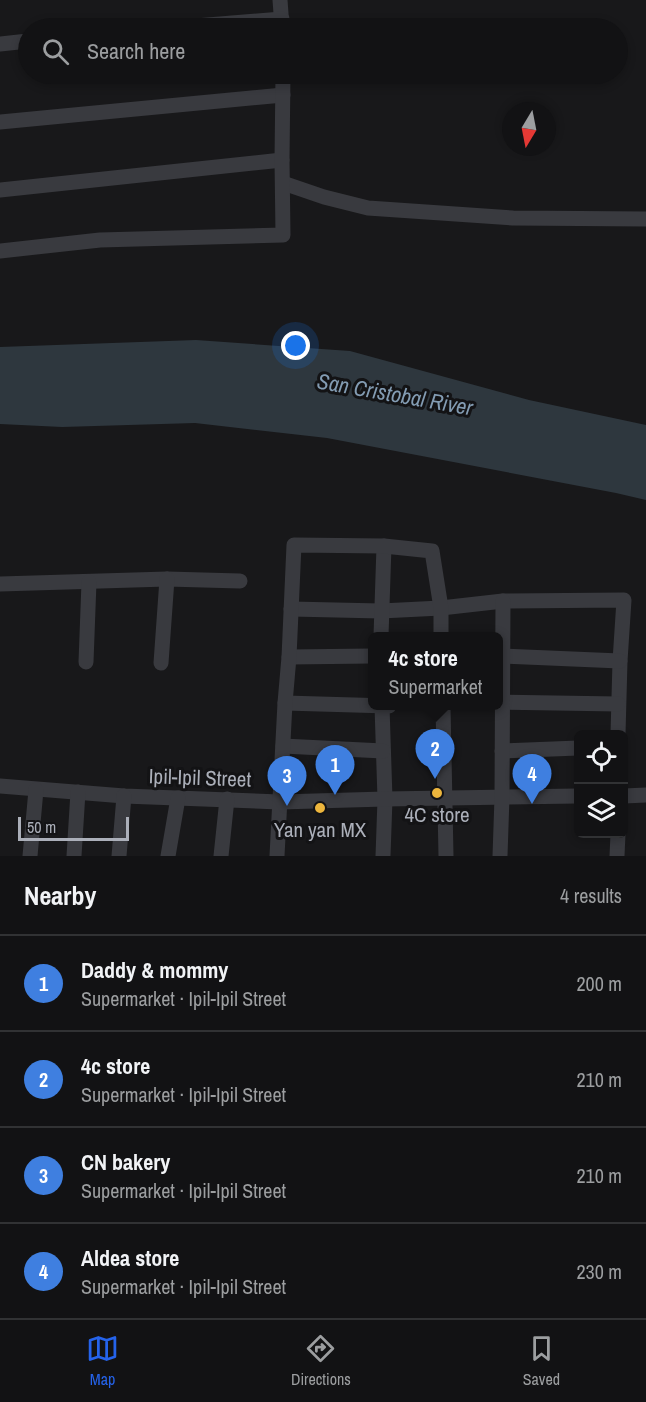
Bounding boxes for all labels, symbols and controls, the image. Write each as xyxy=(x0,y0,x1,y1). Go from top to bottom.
search box xyxy=(18,18,628,84)
icon: search xyxy=(39,35,72,68)
text: Search here xyxy=(87,36,185,66)
north arrow xyxy=(502,102,556,156)
your location xyxy=(281,331,310,360)
water label: San Cristobal River xyxy=(315,366,476,423)
popup xyxy=(368,632,503,710)
text: 4c store xyxy=(389,643,458,673)
text: Supermarket xyxy=(389,673,482,700)
pin: 2 xyxy=(416,730,454,779)
map controls xyxy=(574,730,628,838)
button: locate xyxy=(574,730,628,784)
pin: 1 xyxy=(316,746,354,795)
pin: 4 xyxy=(512,754,552,804)
pin: 3 xyxy=(268,756,306,806)
street label: Ipil-Ipil Street xyxy=(148,761,252,794)
button: layers xyxy=(574,784,628,838)
marker: 4C store xyxy=(430,786,444,800)
place label: 4C store xyxy=(404,800,470,829)
marker: Yan yan MX xyxy=(313,801,327,815)
scale bar xyxy=(18,814,129,842)
place label: Yan yan MX xyxy=(274,815,367,844)
text: 50 m xyxy=(27,816,56,838)
text: Nearby xyxy=(24,878,96,913)
text: 4 results xyxy=(560,882,622,909)
text: Daddy & mommy xyxy=(81,955,228,985)
text: 1 xyxy=(39,970,48,997)
text: 200 m xyxy=(576,970,622,997)
text: Supermarket · Ipil-Ipil Street xyxy=(81,985,286,1012)
text: 4c store xyxy=(81,1051,150,1081)
text: 2 xyxy=(39,1066,48,1093)
text: 210 m xyxy=(576,1066,622,1093)
text: Supermarket · Ipil-Ipil Street xyxy=(81,1081,286,1108)
text: CN bakery xyxy=(81,1147,170,1177)
text: 3 xyxy=(39,1162,48,1189)
text: 210 m xyxy=(576,1162,622,1189)
text: Supermarket · Ipil-Ipil Street xyxy=(81,1177,286,1204)
text: Aldea store xyxy=(81,1243,179,1273)
text: 4 xyxy=(39,1258,48,1285)
text: 230 m xyxy=(576,1258,622,1285)
text: Supermarket · Ipil-Ipil Street xyxy=(81,1273,286,1300)
tab: Map xyxy=(86,1332,119,1390)
tab: Directions xyxy=(291,1332,351,1390)
tab: Saved xyxy=(523,1332,560,1390)

